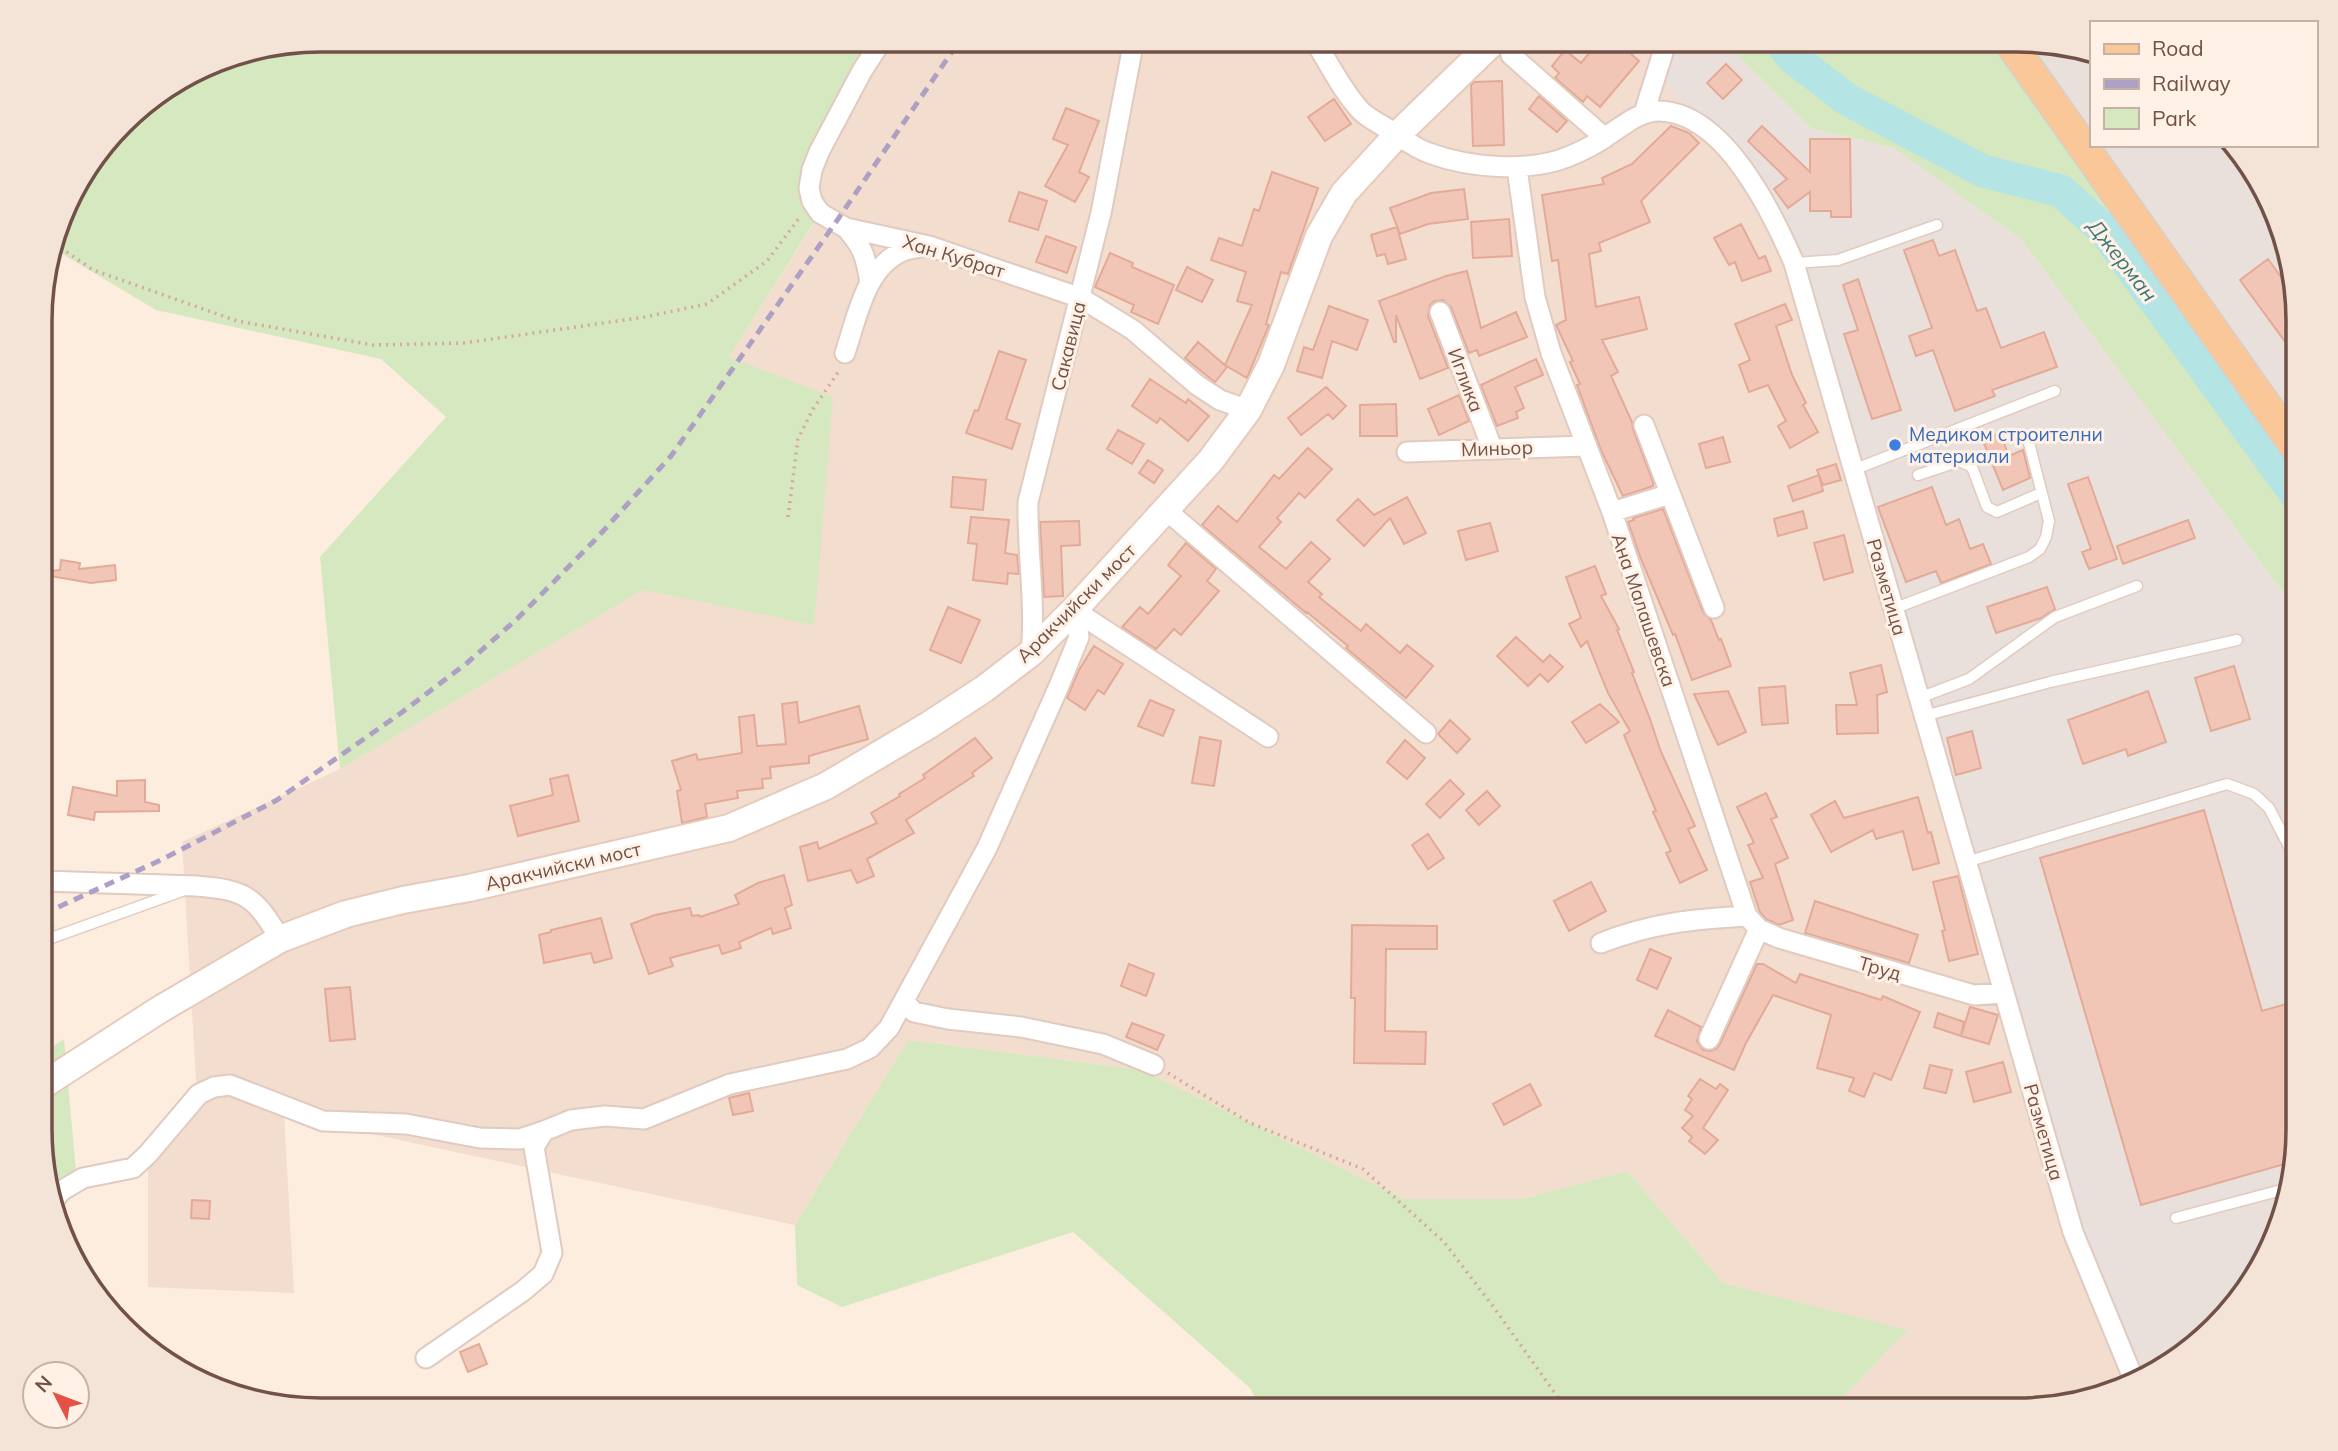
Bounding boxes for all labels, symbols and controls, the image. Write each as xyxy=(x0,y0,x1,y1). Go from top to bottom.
legend xyxy=(2090,21,2317,147)
text: Road xyxy=(2152,35,2203,61)
text: Railway xyxy=(2152,70,2231,96)
text: Park xyxy=(2152,105,2196,131)
water label: Джерман xyxy=(2081,212,2163,306)
street label: Хан Кубрат xyxy=(900,229,1008,283)
street label: Сакавица xyxy=(1045,299,1091,393)
street label: Иглика xyxy=(1443,345,1489,415)
place label: Медиком строителни материали xyxy=(1909,422,2103,468)
street label: Миньор xyxy=(1461,435,1533,461)
marker: Медиком строителни материали xyxy=(1887,437,1903,453)
street label: Ана Малашевска xyxy=(1607,530,1681,690)
street label: Разметица xyxy=(1862,536,1912,638)
street label: Аракчийски мост xyxy=(1011,538,1141,668)
street label: Аракчийски мост xyxy=(483,836,643,896)
street label: Труд xyxy=(1856,951,1904,986)
street label: Разметица xyxy=(2019,1081,2069,1183)
north arrow xyxy=(21,1360,91,1430)
text: N xyxy=(30,1370,57,1397)

